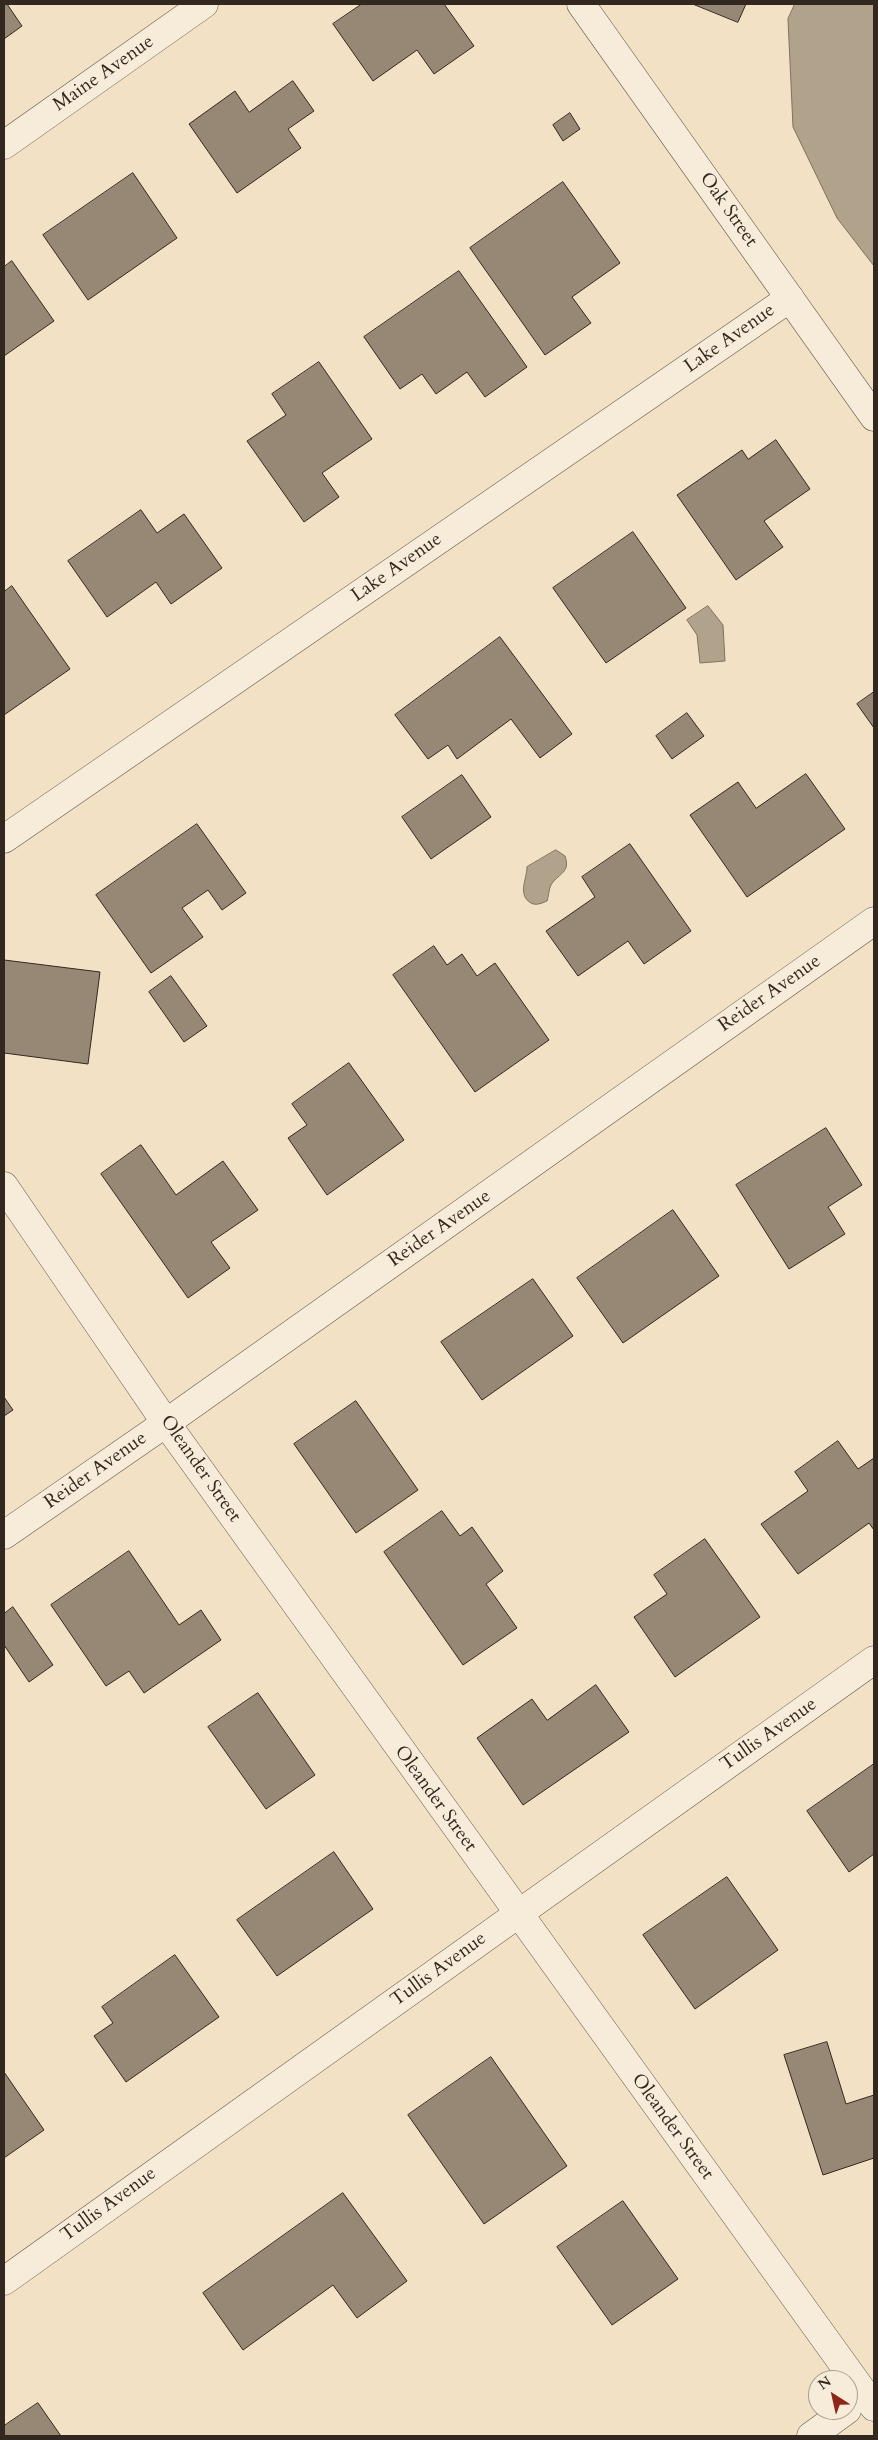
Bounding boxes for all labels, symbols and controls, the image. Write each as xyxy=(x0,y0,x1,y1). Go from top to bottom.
street label: Maine Avenue xyxy=(49,31,159,117)
street label: Oak Street xyxy=(694,168,762,252)
street label: Lake Avenue xyxy=(680,299,780,379)
street label: Lake Avenue xyxy=(347,528,447,608)
street label: Reider Avenue xyxy=(715,950,825,1038)
street label: Reider Avenue xyxy=(385,1185,495,1273)
street label: Oleander Street xyxy=(155,1411,245,1527)
street label: Reider Avenue xyxy=(41,1427,151,1515)
street label: Tullis Avenue xyxy=(716,1693,822,1777)
street label: Oleander Street xyxy=(389,1742,481,1856)
street label: Tullis Avenue xyxy=(387,1928,491,2012)
street label: Oleander Street xyxy=(626,2070,718,2184)
street label: Tullis Avenue xyxy=(57,2163,161,2247)
north arrow xyxy=(808,2370,858,2420)
text: N xyxy=(814,2372,835,2394)

